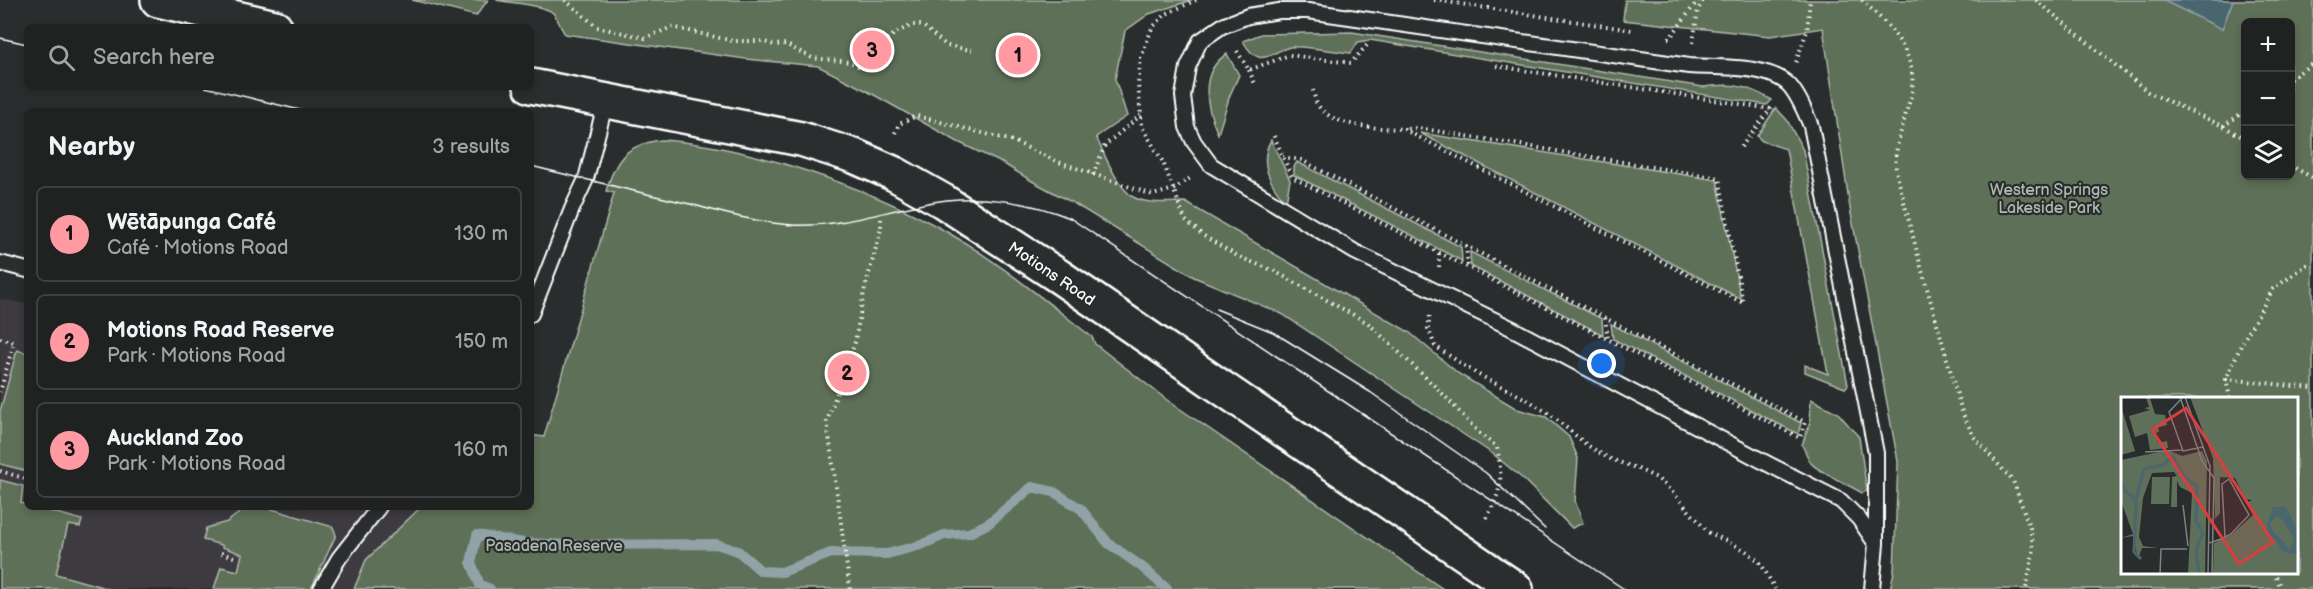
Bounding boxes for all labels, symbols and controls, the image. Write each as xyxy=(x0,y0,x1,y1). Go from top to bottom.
map controls xyxy=(2241,18,2295,180)
button: + xyxy=(2241,18,2295,72)
search box xyxy=(24,24,534,90)
pin: 3 xyxy=(852,28,892,72)
pin: 1 xyxy=(998,32,1038,78)
icon: search xyxy=(45,41,78,74)
text: Search here xyxy=(93,44,215,71)
button: − xyxy=(2241,72,2295,126)
button: layers xyxy=(2241,126,2295,180)
text: Nearby xyxy=(48,132,135,163)
text: 3 results xyxy=(432,135,510,159)
park label: Western Springs Lakeside Park xyxy=(1990,181,2108,218)
text: Wētāpunga Café xyxy=(107,209,276,236)
text: 1 xyxy=(65,222,74,246)
text: 130 m xyxy=(454,222,508,246)
text: Café · Motions Road xyxy=(107,236,289,260)
street label: Motions Road xyxy=(1004,238,1098,310)
text: Motions Road Reserve xyxy=(107,317,335,344)
text: 2 xyxy=(64,330,75,354)
text: 150 m xyxy=(455,330,508,354)
text: Park · Motions Road xyxy=(107,344,286,368)
your location xyxy=(1587,349,1616,378)
pin: 2 xyxy=(828,350,866,395)
inset map xyxy=(2121,397,2298,574)
text: Auckland Zoo xyxy=(107,425,244,452)
text: 3 xyxy=(64,438,75,462)
text: 160 m xyxy=(454,438,508,462)
text: Park · Motions Road xyxy=(107,452,286,476)
park label: Pasadena Reserve xyxy=(485,537,623,556)

